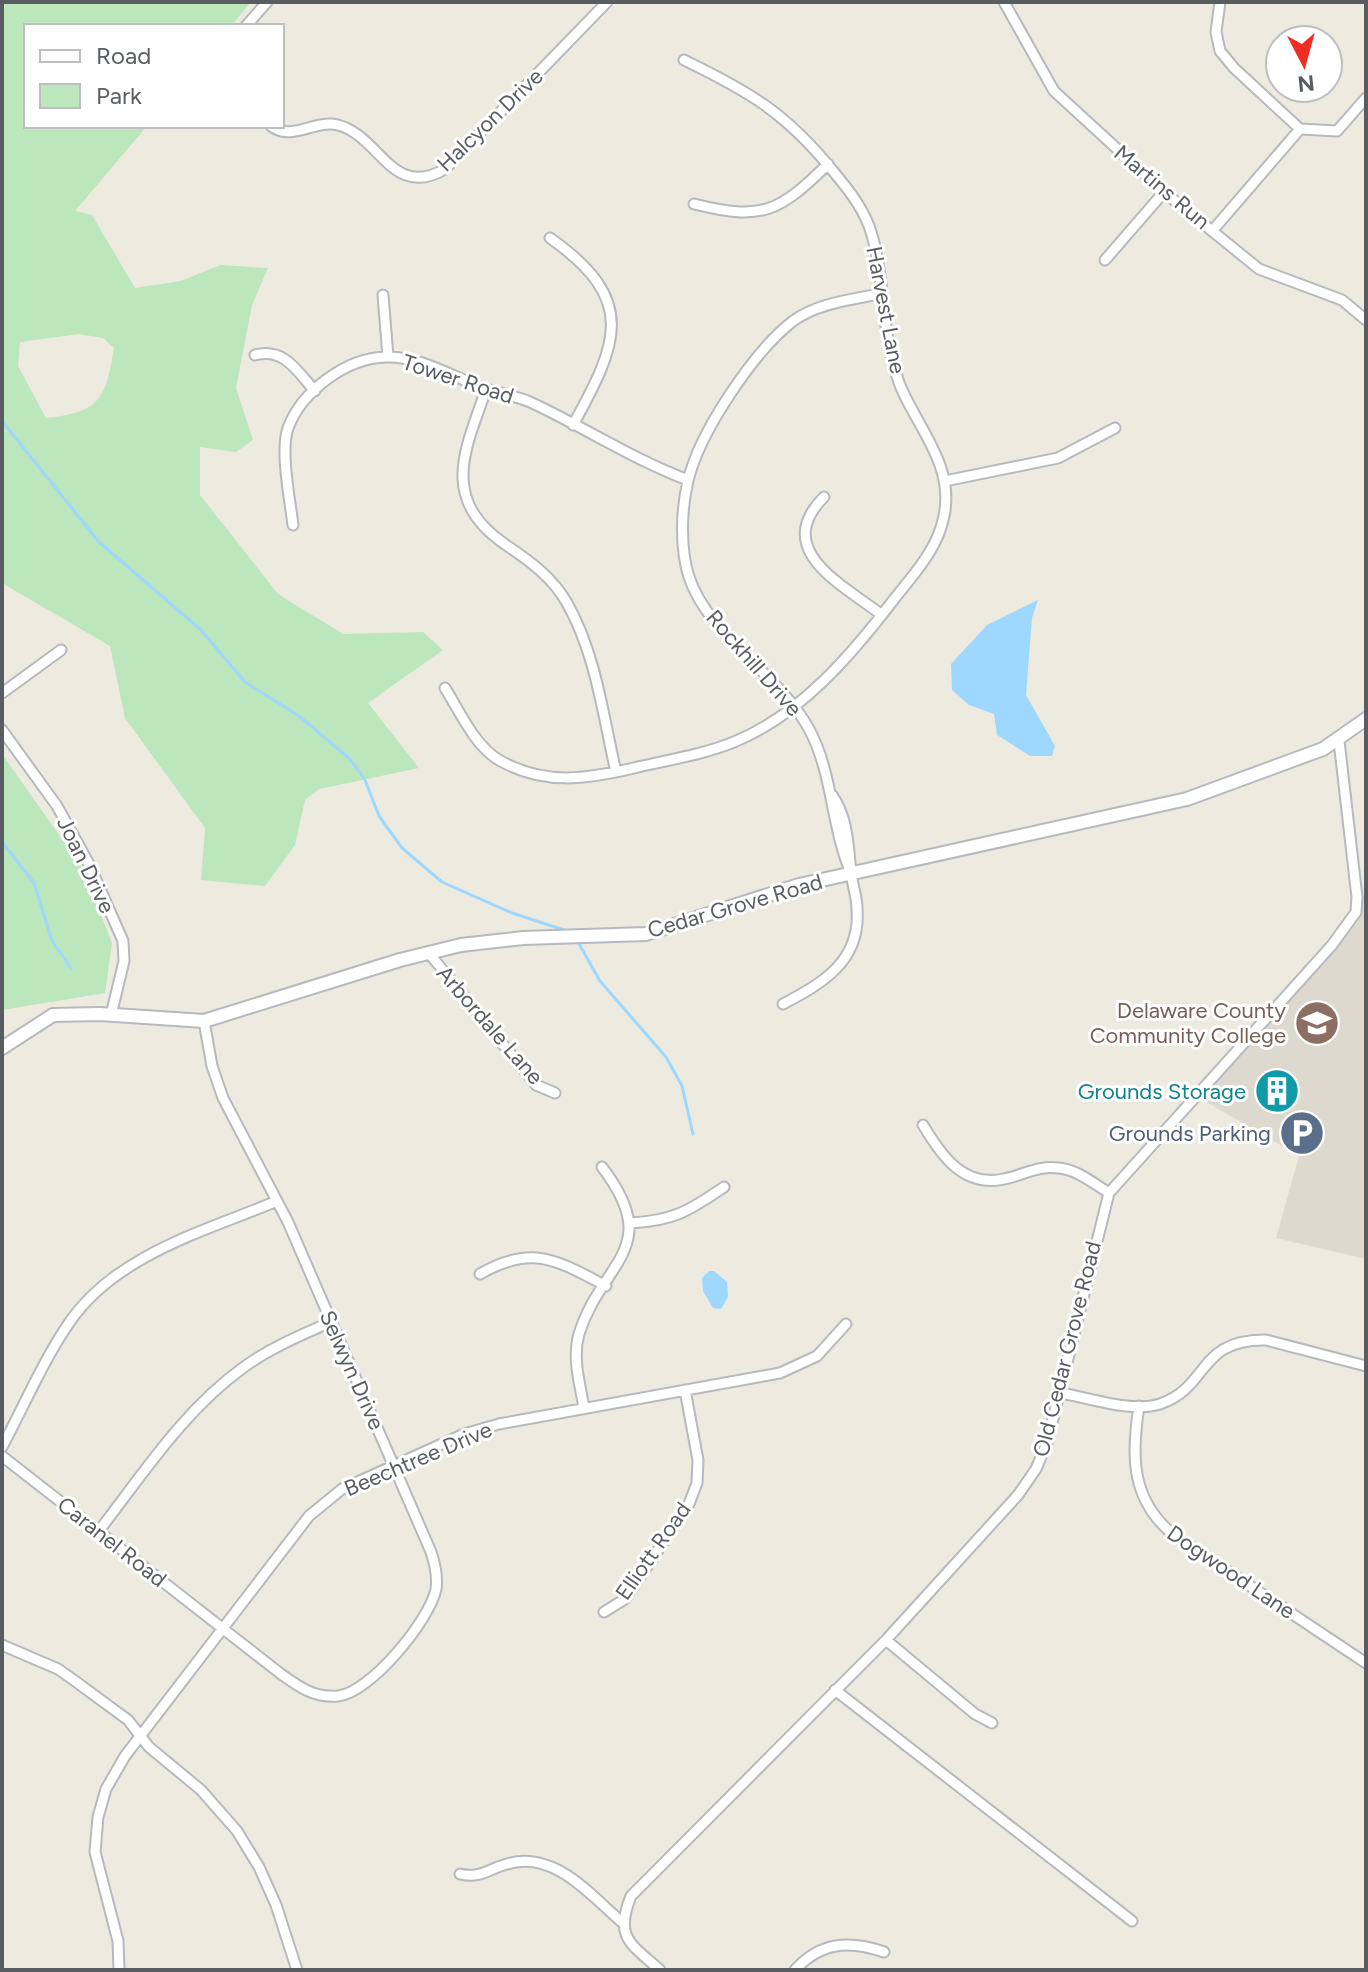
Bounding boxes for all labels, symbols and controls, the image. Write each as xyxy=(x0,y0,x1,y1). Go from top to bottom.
legend xyxy=(24,24,284,128)
north arrow xyxy=(1264,24,1344,104)
text: Road xyxy=(96,41,151,70)
street label: Halcyon Drive xyxy=(431,63,549,177)
text: N xyxy=(1296,69,1316,98)
text: Park xyxy=(96,81,142,110)
street label: Martins Run xyxy=(1109,139,1215,235)
street label: Harvest Lane xyxy=(860,244,912,376)
street label: Tower Road xyxy=(399,348,517,410)
street label: Rockhill Drive xyxy=(700,604,808,722)
street label: Joan Drive xyxy=(51,812,121,918)
street label: Cedar Grove Road xyxy=(644,868,826,944)
street label: Arbordale Lane xyxy=(431,960,549,1090)
place label: Delaware County Community College xyxy=(1090,997,1286,1049)
school or university icon: Delaware County Community College xyxy=(1293,999,1341,1047)
building icon: Grounds Storage xyxy=(1253,1067,1301,1115)
place label: Grounds Storage xyxy=(1078,1078,1246,1105)
parking icon: Grounds Parking xyxy=(1278,1109,1326,1157)
place label: Grounds Parking xyxy=(1109,1120,1271,1147)
street label: Old Cedar Grove Road xyxy=(1027,1239,1107,1459)
street label: Selwyn Drive xyxy=(314,1306,390,1434)
street label: Beechtree Drive xyxy=(340,1416,496,1502)
street label: Caranel Road xyxy=(52,1491,172,1593)
street label: Elliott Road xyxy=(609,1497,697,1605)
street label: Dogwood Lane xyxy=(1162,1519,1300,1625)

